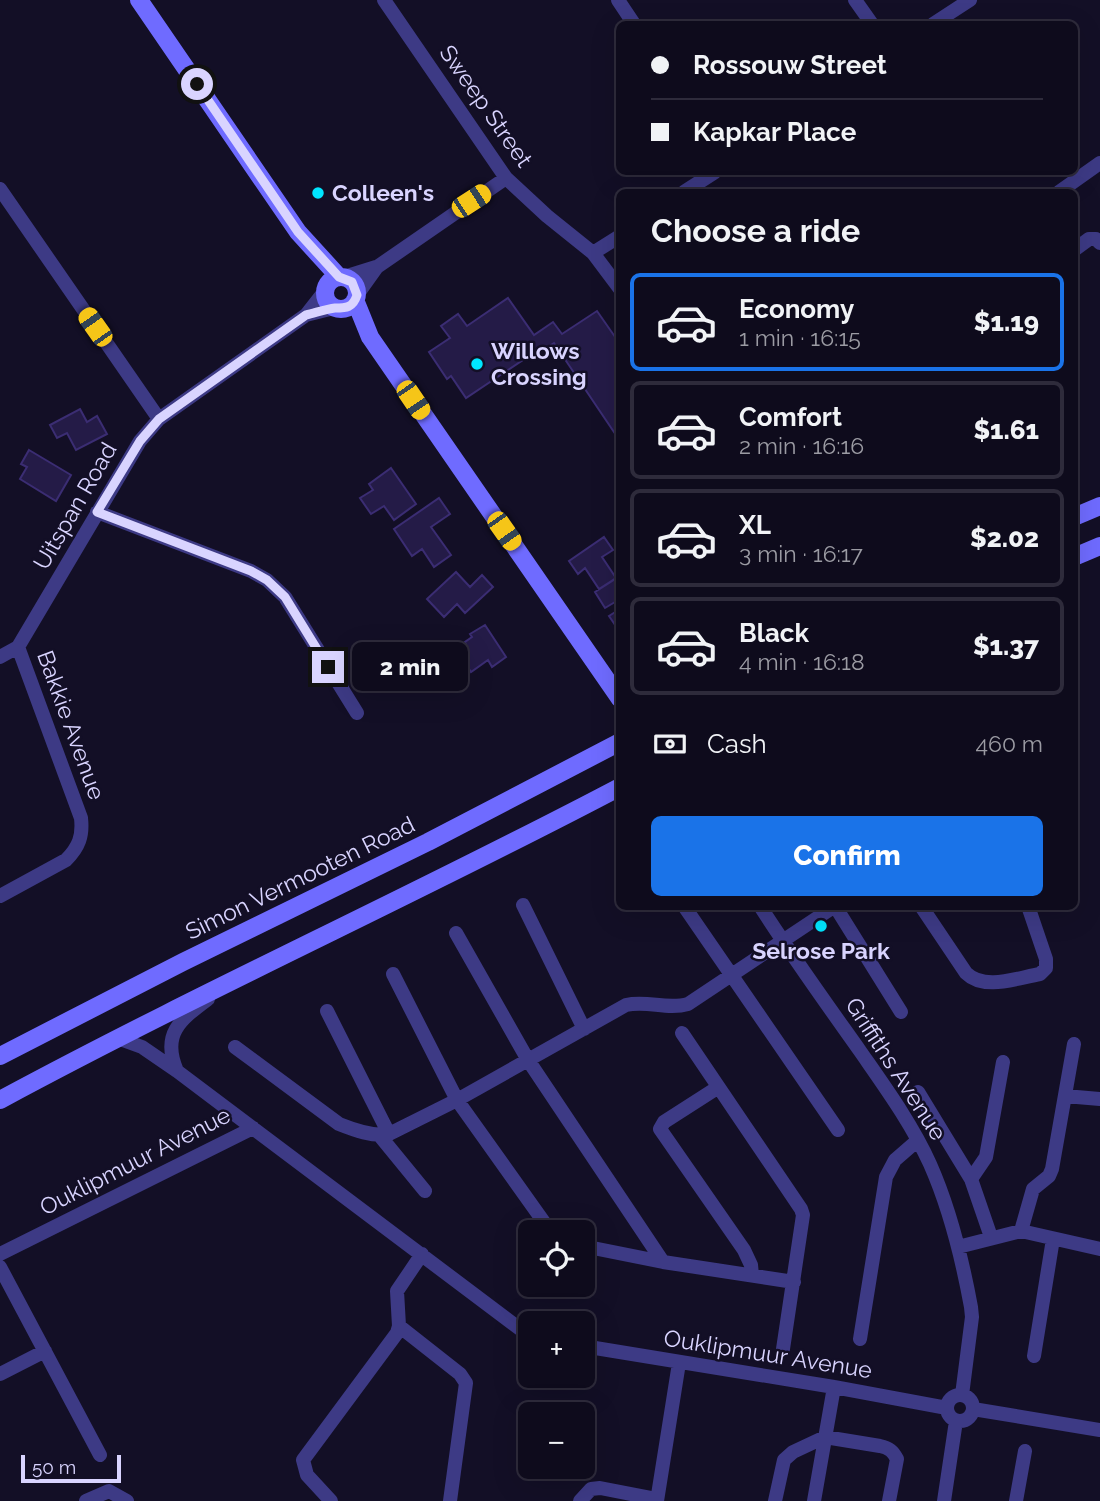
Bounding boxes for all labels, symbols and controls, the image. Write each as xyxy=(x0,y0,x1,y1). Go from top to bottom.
street label: Sweep Street xyxy=(434,40,539,172)
text: Rossouw Street xyxy=(693,50,887,80)
route start xyxy=(181,68,213,100)
text: Kapkar Place xyxy=(693,117,856,147)
place label: Colleen's xyxy=(332,179,434,206)
car xyxy=(448,181,495,221)
marker: Colleen's xyxy=(310,185,326,201)
text: Choose a ride xyxy=(651,212,860,249)
icon: car xyxy=(655,291,718,354)
text: Economy xyxy=(739,294,854,324)
car xyxy=(75,304,116,350)
text: $1.19 xyxy=(974,307,1039,337)
text: 1 min · 16:15 xyxy=(739,324,861,351)
place label: Willows Crossing xyxy=(491,337,587,390)
marker: Willows Crossing xyxy=(469,356,485,372)
car xyxy=(393,377,434,423)
icon: car xyxy=(655,399,718,462)
text: Comfort xyxy=(739,402,842,432)
text: $1.61 xyxy=(973,415,1039,445)
text: 2 min · 16:16 xyxy=(739,432,864,459)
street label: Uitspan Road xyxy=(27,437,122,574)
icon: car xyxy=(655,507,718,570)
car xyxy=(484,508,525,554)
text: XL xyxy=(739,510,771,540)
text: $2.02 xyxy=(970,523,1039,553)
text: 3 min · 16:17 xyxy=(739,540,863,567)
icon: car xyxy=(655,615,718,678)
text: Black xyxy=(739,618,809,648)
text: $1.37 xyxy=(973,631,1039,661)
callout: 2 min xyxy=(352,642,468,692)
street label: Bakkie Avenue xyxy=(32,647,111,803)
text: 4 min · 16:18 xyxy=(739,648,865,675)
route end xyxy=(312,651,344,683)
text: 2 min xyxy=(380,653,440,680)
icon: cash xyxy=(651,725,689,763)
text: Cash xyxy=(707,729,767,759)
text: 460 m xyxy=(975,730,1043,757)
street label: Simon Vermooten Road xyxy=(181,810,419,945)
button: Confirm xyxy=(651,816,1043,896)
marker: Selrose Park xyxy=(813,918,829,934)
place label: Selrose Park xyxy=(752,937,890,964)
street label: Griffiths Avenue xyxy=(840,992,953,1145)
street label: Ouklipmuur Avenue xyxy=(35,1101,235,1220)
map controls xyxy=(518,1220,595,1479)
button: locate xyxy=(518,1220,595,1297)
button: + xyxy=(518,1311,595,1388)
street label: Ouklipmuur Avenue xyxy=(662,1324,874,1383)
button: − xyxy=(518,1402,595,1479)
scale bar xyxy=(21,1452,121,1484)
text: 50 m xyxy=(32,1456,76,1478)

